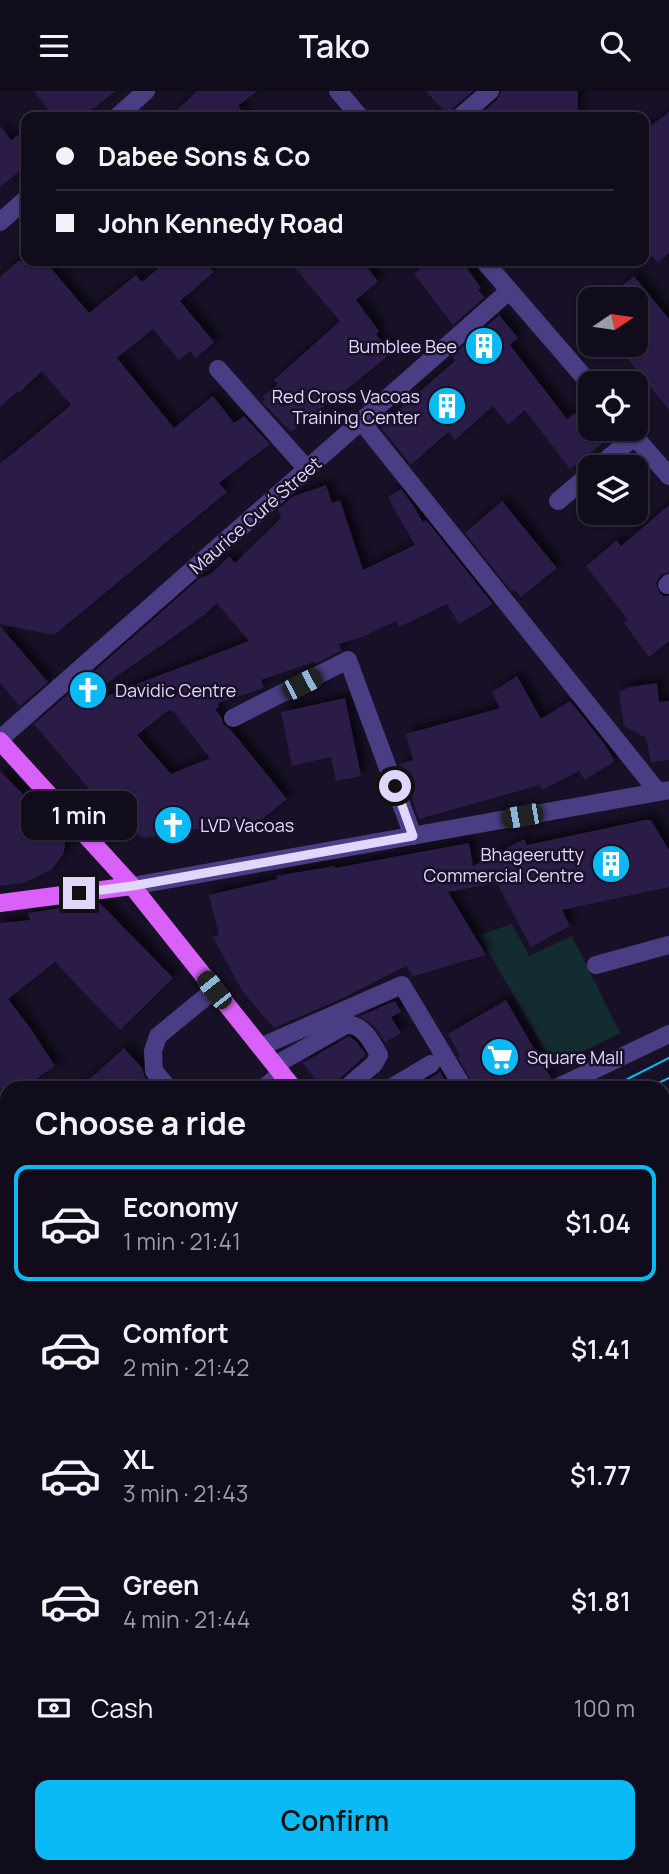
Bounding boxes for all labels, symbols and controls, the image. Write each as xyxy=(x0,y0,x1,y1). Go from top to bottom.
text: Tako xyxy=(299,24,370,68)
icon: menu xyxy=(35,27,73,65)
icon: search xyxy=(596,27,634,65)
text: Dabee Sons & Co xyxy=(98,138,310,174)
text: John Kennedy Road xyxy=(98,205,344,241)
north arrow xyxy=(578,287,648,357)
map controls xyxy=(578,287,648,525)
building icon: Bumblee Bee xyxy=(463,325,505,367)
place label: Bumblee Bee xyxy=(348,334,457,358)
button: locate xyxy=(578,371,648,441)
place label: Red Cross Vacoas Training Center xyxy=(272,384,421,429)
building icon: Red Cross Vacoas Training Center xyxy=(426,385,468,427)
street label: Maurice Curé Street xyxy=(184,451,326,579)
button: layers xyxy=(578,455,648,525)
car xyxy=(279,665,326,703)
church icon: Davidic Centre xyxy=(67,669,109,711)
place label: Davidic Centre xyxy=(115,678,236,702)
route start xyxy=(379,770,411,802)
callout: 1 min xyxy=(21,791,137,841)
text: 1 min xyxy=(52,799,106,831)
car xyxy=(500,802,545,830)
church icon: LVD Vacoas xyxy=(152,804,194,846)
place label: LVD Vacoas xyxy=(200,813,294,837)
place label: Bhageerutty Commercial Centre xyxy=(424,842,584,887)
building icon: Bhageerutty Commercial Centre xyxy=(590,843,632,885)
route end xyxy=(63,877,95,909)
car xyxy=(193,967,236,1013)
supermarket icon: Square Mall xyxy=(479,1036,521,1078)
place label: Square Mall xyxy=(527,1045,623,1069)
text: Choose a ride xyxy=(35,1101,246,1145)
text: Economy xyxy=(123,1189,238,1225)
icon: car xyxy=(39,1192,102,1255)
text: $1.04 xyxy=(565,1205,631,1241)
text: 1 min · 21:41 xyxy=(123,1225,241,1257)
text: Comfort xyxy=(123,1315,229,1351)
icon: car xyxy=(39,1318,102,1381)
text: $1.41 xyxy=(571,1331,631,1367)
text: 2 min · 21:42 xyxy=(123,1351,249,1383)
text: XL xyxy=(123,1441,154,1477)
icon: car xyxy=(39,1444,102,1507)
text: $1.77 xyxy=(570,1457,631,1493)
text: 3 min · 21:43 xyxy=(123,1477,249,1509)
text: Green xyxy=(123,1567,199,1603)
icon: car xyxy=(39,1570,102,1633)
text: $1.81 xyxy=(571,1583,631,1619)
text: 4 min · 21:44 xyxy=(123,1603,250,1635)
icon: cash xyxy=(35,1689,73,1727)
text: Cash xyxy=(91,1690,153,1726)
text: 100 m xyxy=(574,1692,635,1724)
button: Confirm xyxy=(35,1780,635,1860)

